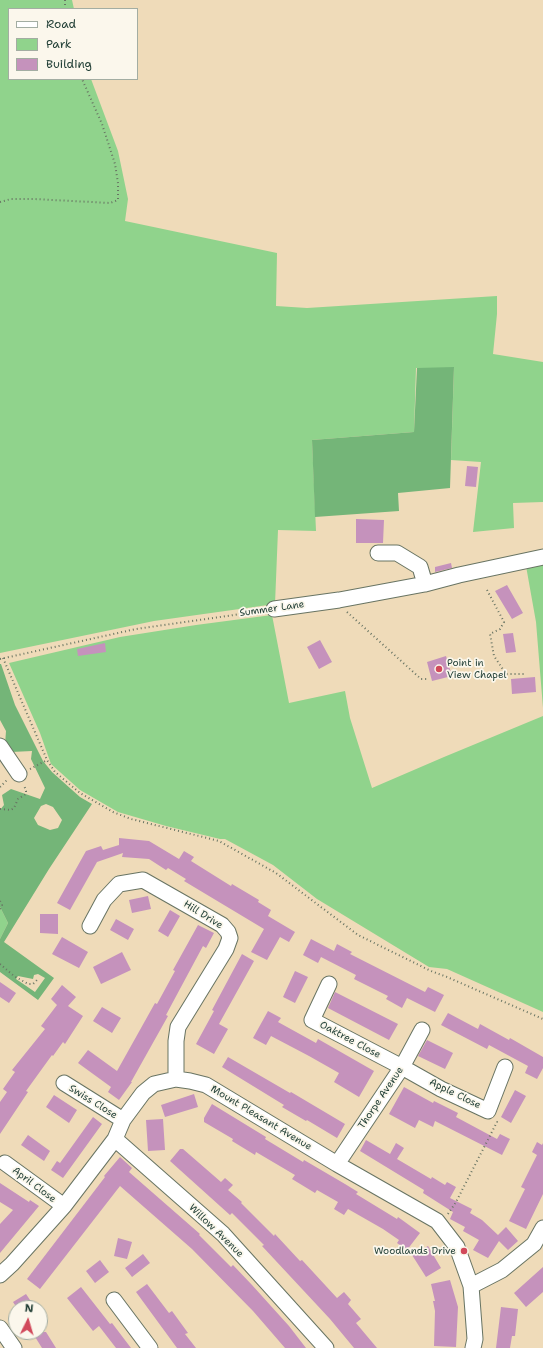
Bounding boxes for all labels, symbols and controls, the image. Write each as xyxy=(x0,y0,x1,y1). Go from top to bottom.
legend xyxy=(8,8,138,80)
text: Road xyxy=(46,16,76,32)
text: Park xyxy=(46,36,72,52)
text: Building xyxy=(46,56,92,72)
street label: Summer Lane xyxy=(239,599,305,619)
place label: Point in View Chapel xyxy=(447,657,507,680)
marker: Point in View Chapel xyxy=(434,664,444,674)
street label: Hill Drive xyxy=(181,898,225,932)
street label: Oaktree Close xyxy=(317,1019,383,1061)
street label: Thorpe Avenue xyxy=(356,1065,406,1131)
street label: Apple Close xyxy=(427,1076,483,1112)
street label: Swiss Close xyxy=(67,1082,119,1122)
street label: Mount Pleasant Avenue xyxy=(208,1083,314,1153)
street label: April Close xyxy=(10,1165,58,1205)
street label: Willow Avenue xyxy=(186,1202,246,1260)
place label: Woodlands Drive xyxy=(374,1245,456,1257)
marker: Woodlands Drive xyxy=(459,1246,469,1256)
north arrow xyxy=(8,1300,48,1340)
text: N xyxy=(24,1301,34,1316)

